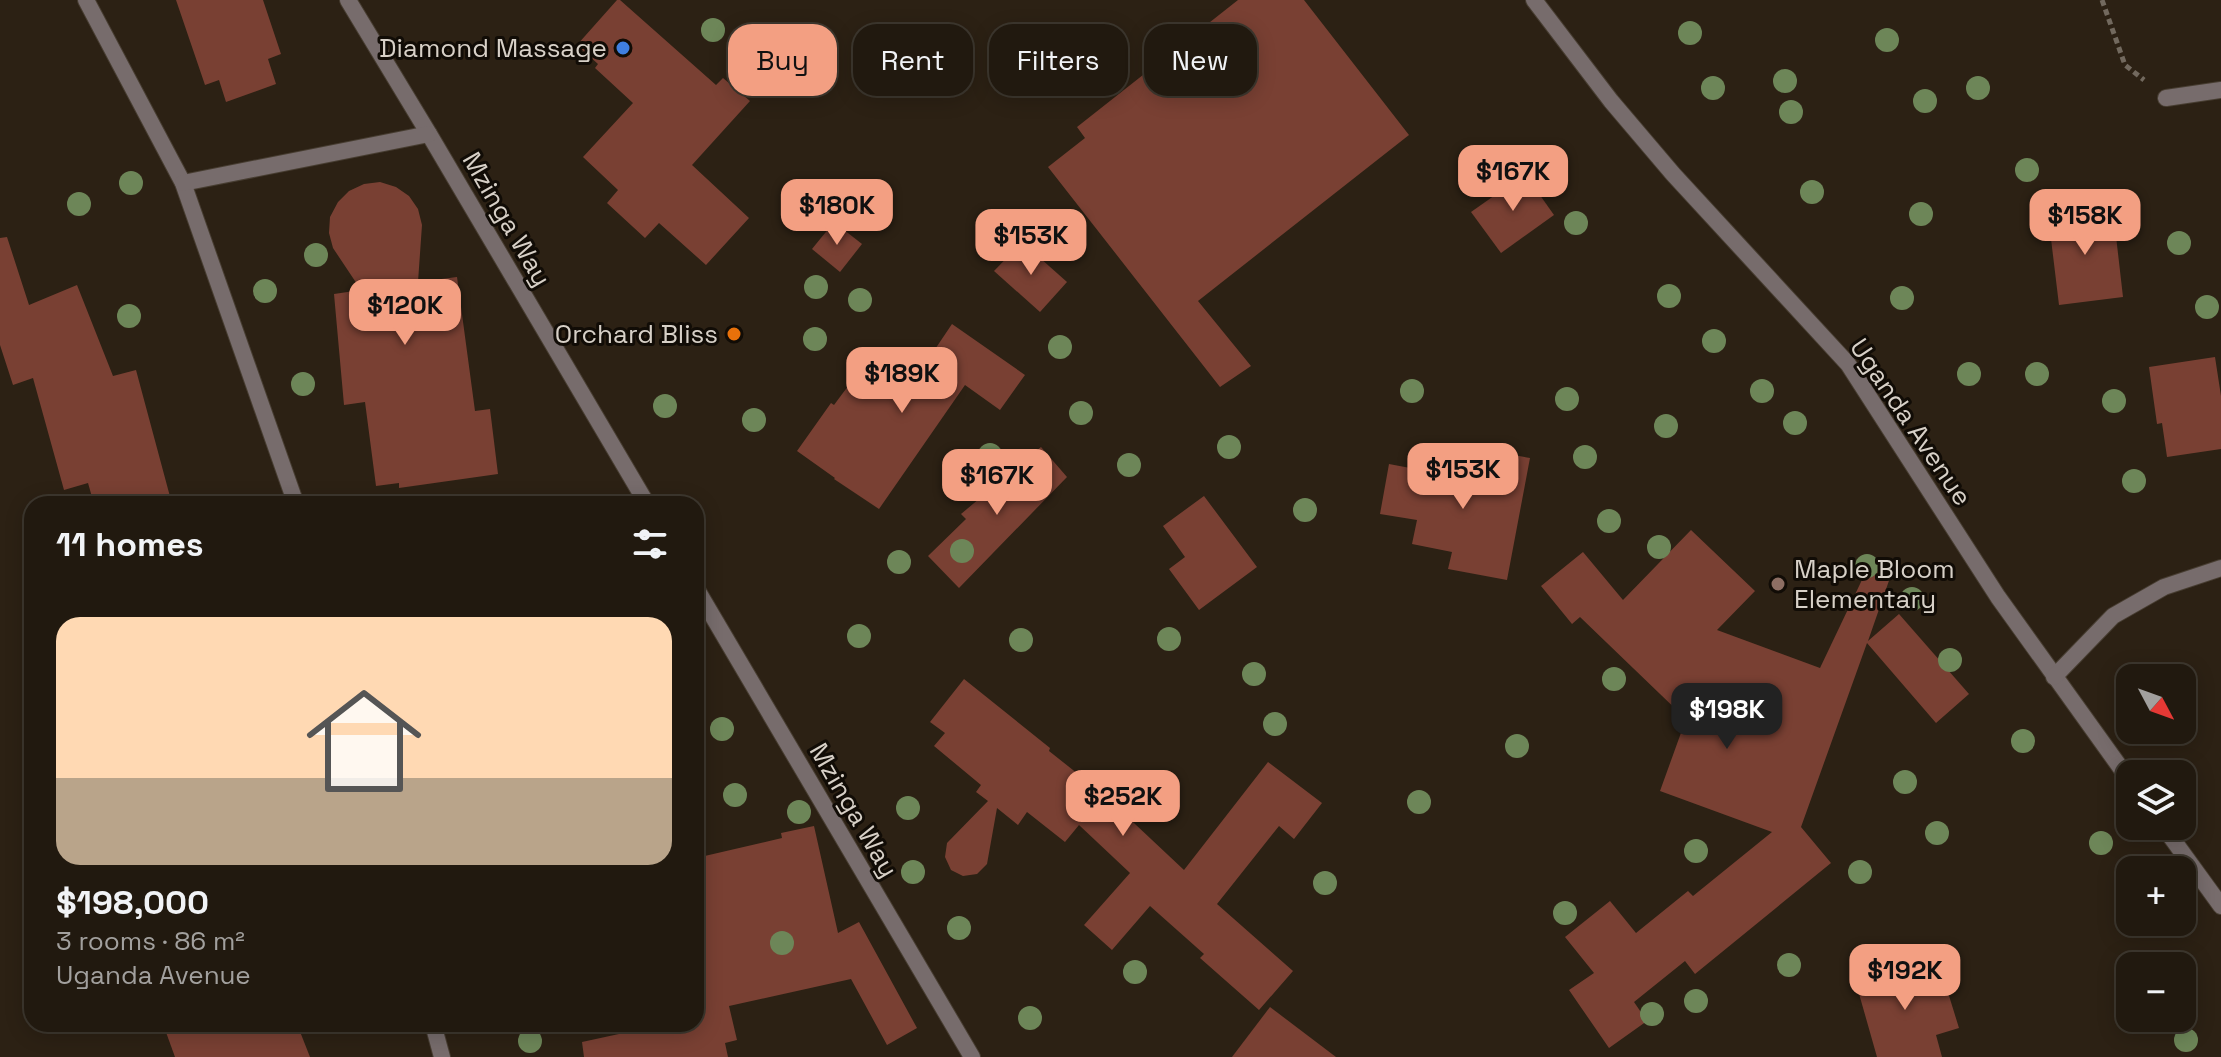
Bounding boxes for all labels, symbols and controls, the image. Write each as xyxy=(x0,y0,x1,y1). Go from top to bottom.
chip: Buy xyxy=(728,24,837,96)
chip: Rent xyxy=(853,24,973,96)
chip: Filters xyxy=(989,24,1128,96)
chip: New xyxy=(1144,24,1257,96)
place label: Diamond Massage xyxy=(379,31,607,65)
marker: Diamond Massage xyxy=(614,39,632,57)
pin: $167K xyxy=(1457,145,1569,213)
street label: Mzinga Way xyxy=(455,146,559,292)
text: $167K xyxy=(1476,154,1550,188)
pin: $180K xyxy=(781,179,893,247)
text: $180K xyxy=(799,188,875,222)
pin: $158K xyxy=(2029,189,2141,257)
text: $158K xyxy=(2048,198,2122,232)
pin: $153K xyxy=(975,209,1087,277)
text: $153K xyxy=(993,218,1069,252)
pin: $120K xyxy=(349,279,461,347)
text: $120K xyxy=(367,288,443,322)
place label: Orchard Bliss xyxy=(555,317,718,351)
marker: Orchard Bliss xyxy=(725,325,743,343)
street label: Uganda Avenue xyxy=(1842,332,1980,512)
pin: $189K xyxy=(846,347,958,415)
text: $189K xyxy=(864,356,940,390)
pin: $153K xyxy=(1407,443,1519,511)
pin: $167K xyxy=(941,449,1053,517)
text: $153K xyxy=(1425,452,1501,486)
text: $167K xyxy=(960,458,1034,492)
icon: filters xyxy=(628,522,672,566)
text: 11 homes xyxy=(56,523,204,566)
place label: Maple Bloom Elementary xyxy=(1794,552,1955,616)
marker: Maple Bloom Elementary xyxy=(1769,575,1787,593)
north arrow xyxy=(2116,664,2196,744)
map controls xyxy=(2116,664,2196,1032)
icon: home xyxy=(292,669,436,813)
pin: $198K xyxy=(1671,683,1783,751)
text: $198K xyxy=(1689,692,1765,726)
street label: Mzinga Way xyxy=(802,737,906,883)
button: layers xyxy=(2116,760,2196,840)
pin: $252K xyxy=(1067,770,1179,838)
text: $252K xyxy=(1084,779,1162,813)
button: + xyxy=(2116,856,2196,936)
text: $198,000 xyxy=(56,881,209,924)
text: 3 rooms · 86 m² xyxy=(56,924,245,958)
pin: $192K xyxy=(1849,944,1961,1012)
button: − xyxy=(2116,952,2196,1032)
text: $192K xyxy=(1867,953,1943,987)
text: Uganda Avenue xyxy=(56,958,251,992)

